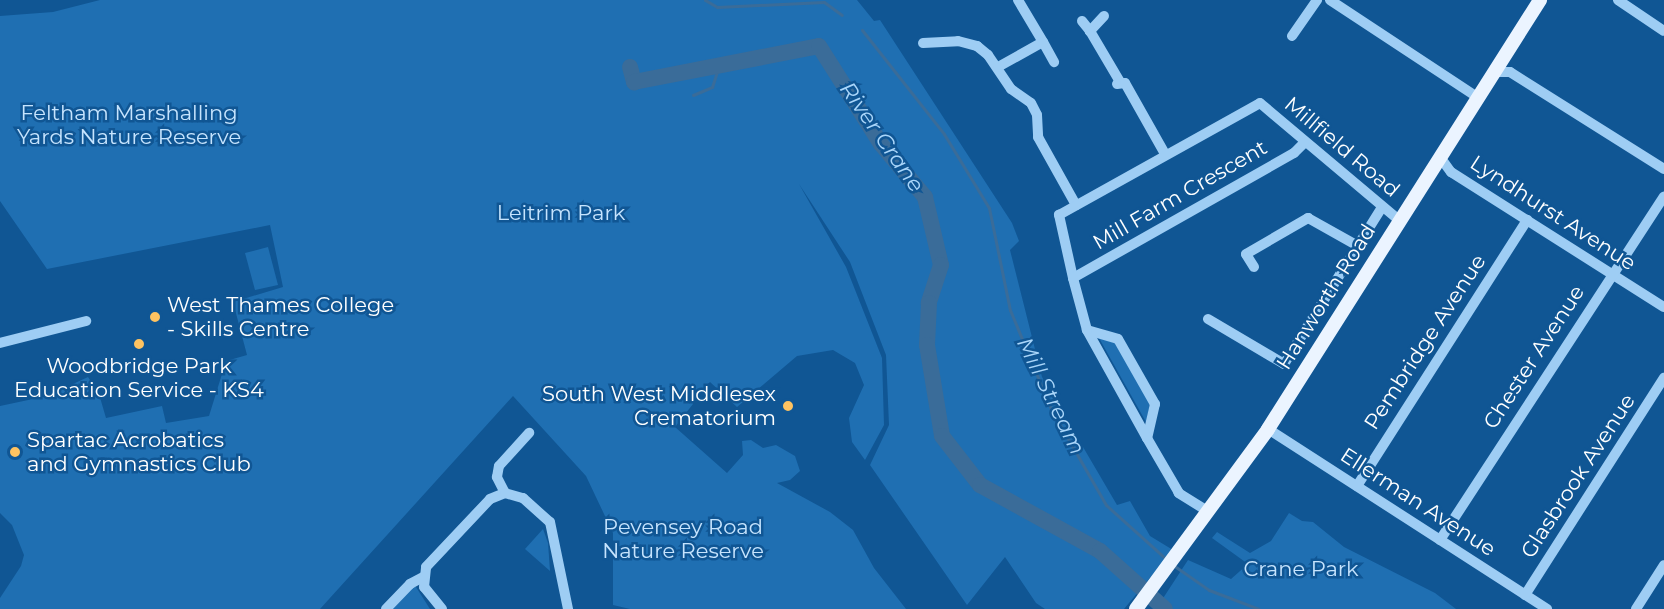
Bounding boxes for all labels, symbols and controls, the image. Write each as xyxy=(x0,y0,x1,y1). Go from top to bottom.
water label: River Crane xyxy=(834,77,930,197)
street label: Millfield Road xyxy=(1279,92,1405,202)
park label: Feltham Marshalling Yards Nature Reserve xyxy=(17,100,241,150)
street label: Mill Farm Crescent xyxy=(1088,135,1272,255)
street label: Lyndhurst Avenue xyxy=(1465,150,1641,276)
park label: Leitrim Park xyxy=(497,200,625,226)
street label: Hanworth Road xyxy=(1271,220,1381,374)
street label: Pembridge Avenue xyxy=(1359,250,1491,434)
street label: Chester Avenue xyxy=(1478,281,1590,433)
place label: West Thames College - Skills Centre xyxy=(167,292,394,342)
marker: West Thames College - Skills Centre xyxy=(148,310,162,324)
water label: Mill Stream xyxy=(1011,333,1091,459)
marker: Woodbridge Park Education Service - KS4 xyxy=(132,337,146,351)
place label: Woodbridge Park Education Service - KS4 xyxy=(14,353,264,403)
place label: South West Middlesex Crematorium xyxy=(542,381,776,431)
street label: Glasbrook Avenue xyxy=(1516,389,1640,563)
marker: South West Middlesex Crematorium xyxy=(781,399,795,413)
place label: Spartac Acrobatics and Gymnastics Club xyxy=(27,427,251,477)
street label: Ellerman Avenue xyxy=(1336,442,1500,562)
marker: Spartac Acrobatics and Gymnastics Club xyxy=(8,445,22,459)
park label: Pevensey Road Nature Reserve xyxy=(602,514,764,564)
park label: Crane Park xyxy=(1243,556,1359,582)

